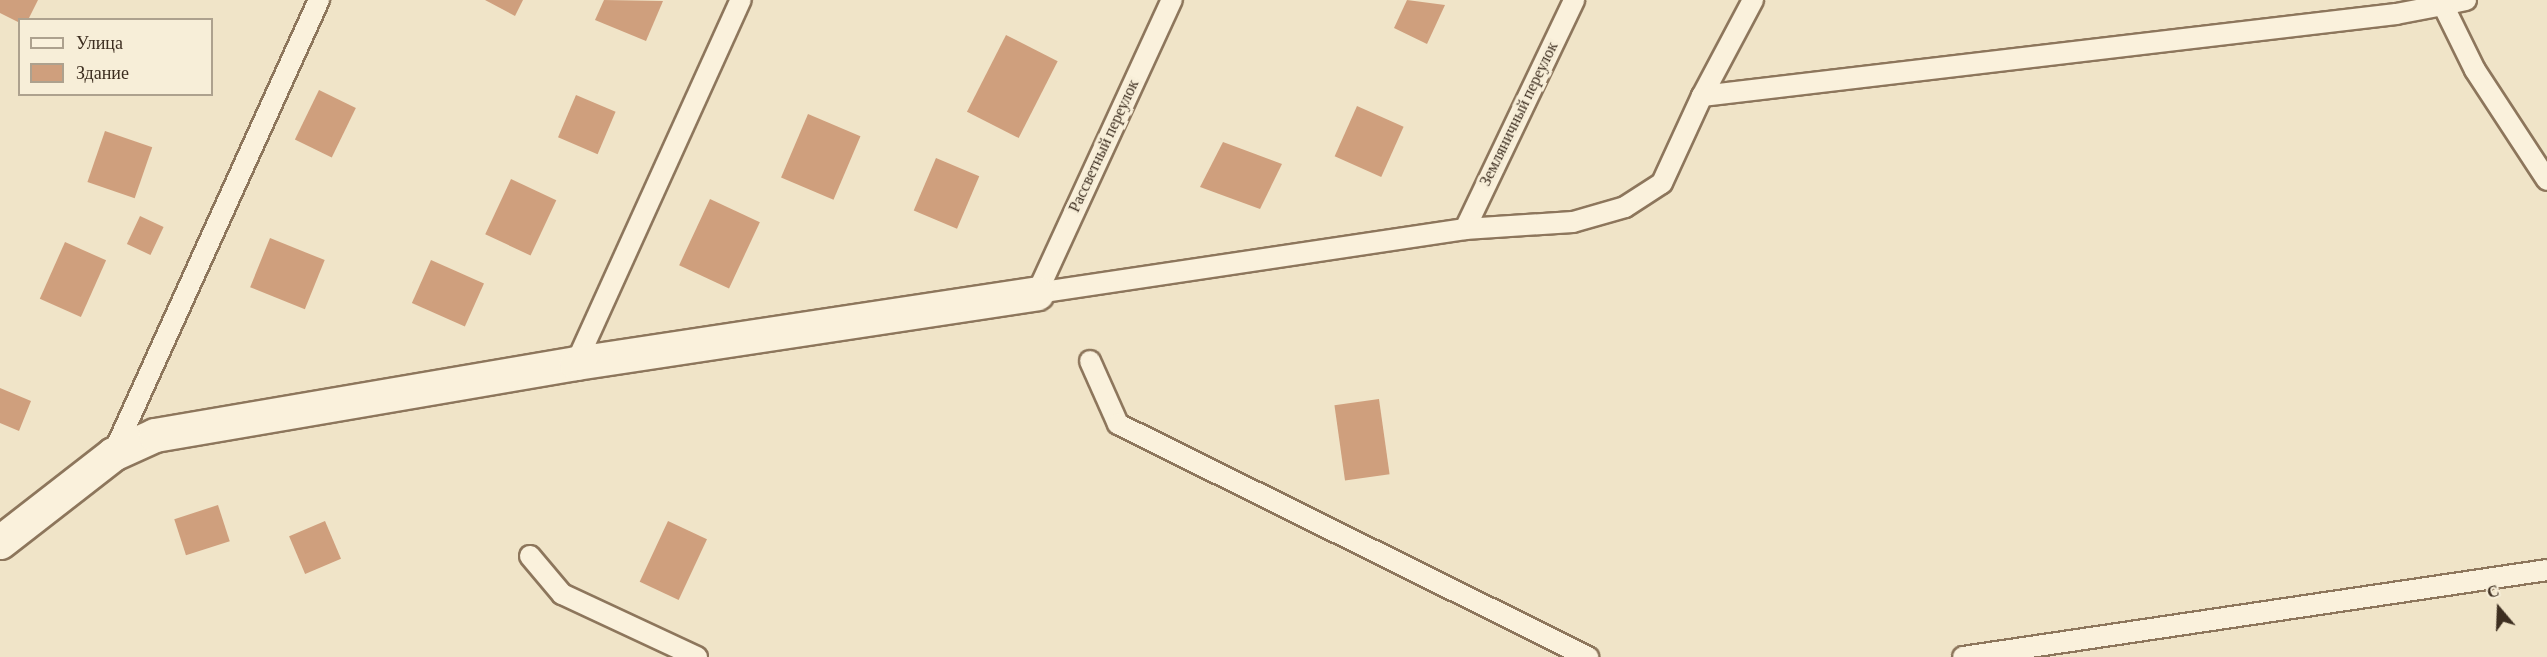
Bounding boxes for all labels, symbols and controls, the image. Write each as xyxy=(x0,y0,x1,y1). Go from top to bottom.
legend xyxy=(18,18,213,96)
text: Улица xyxy=(76,33,123,53)
street label: Земляничный переулок xyxy=(1476,39,1562,189)
text: Здание xyxy=(76,63,129,83)
street label: Рассветный переулок xyxy=(1065,77,1143,215)
north arrow xyxy=(2469,579,2529,639)
text: С xyxy=(2485,582,2501,601)

